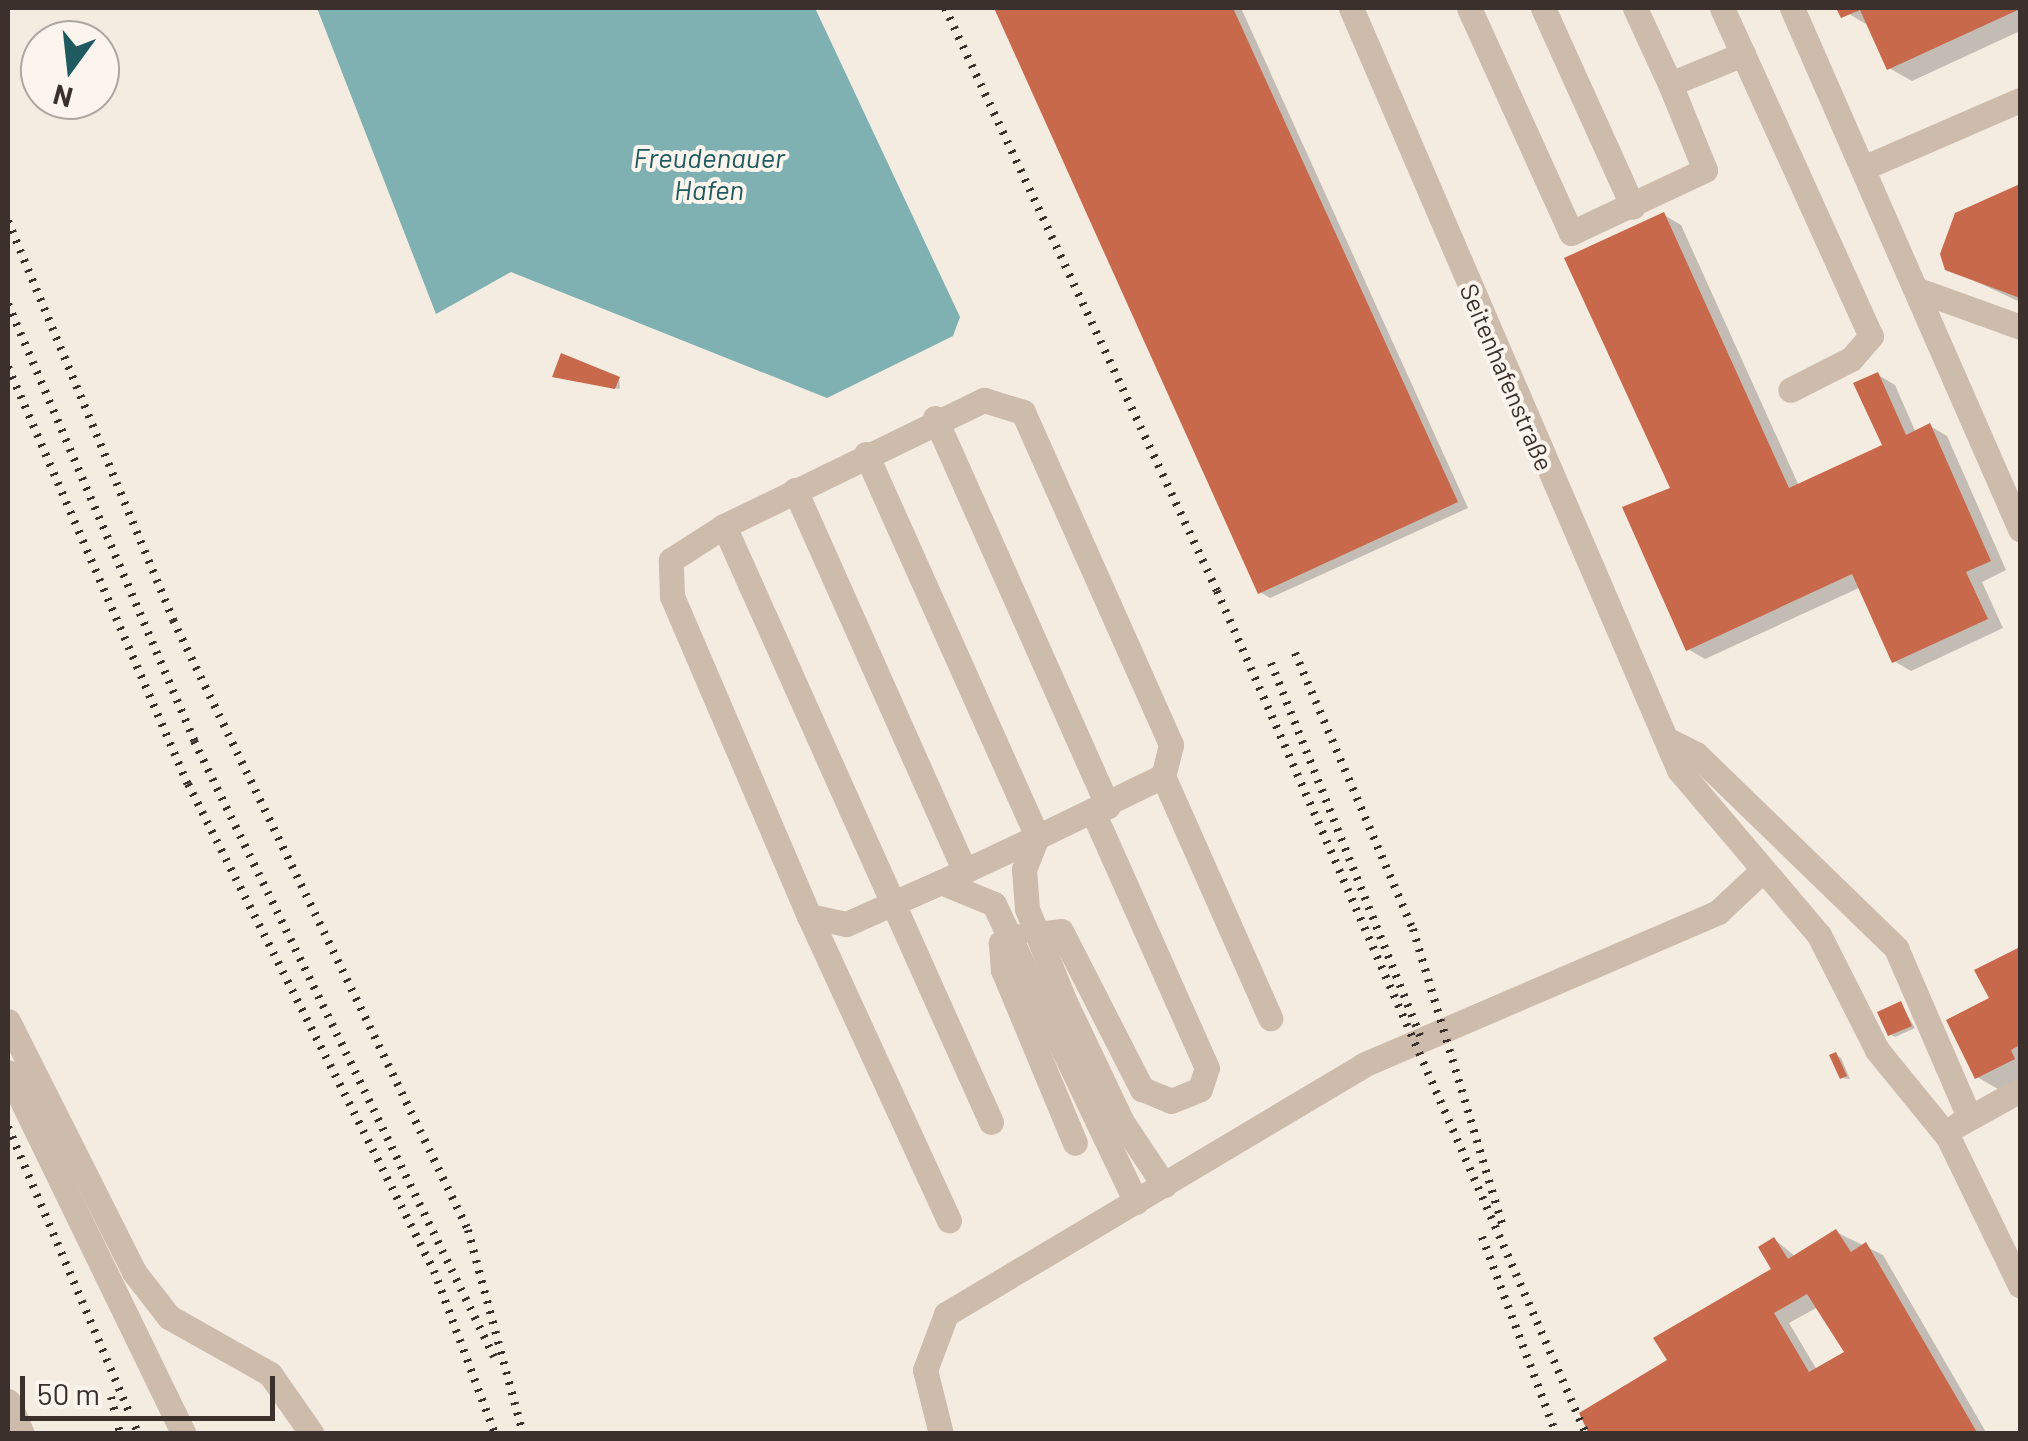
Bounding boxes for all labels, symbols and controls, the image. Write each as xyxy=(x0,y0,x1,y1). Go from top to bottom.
north arrow xyxy=(20,20,120,120)
text: N xyxy=(49,78,76,116)
water label: Freudenauer Hafen xyxy=(633,140,785,206)
street label: Seitenhafenstraße xyxy=(1454,279,1560,475)
scale bar xyxy=(25,1356,280,1418)
text: 50 m xyxy=(37,1375,100,1411)

